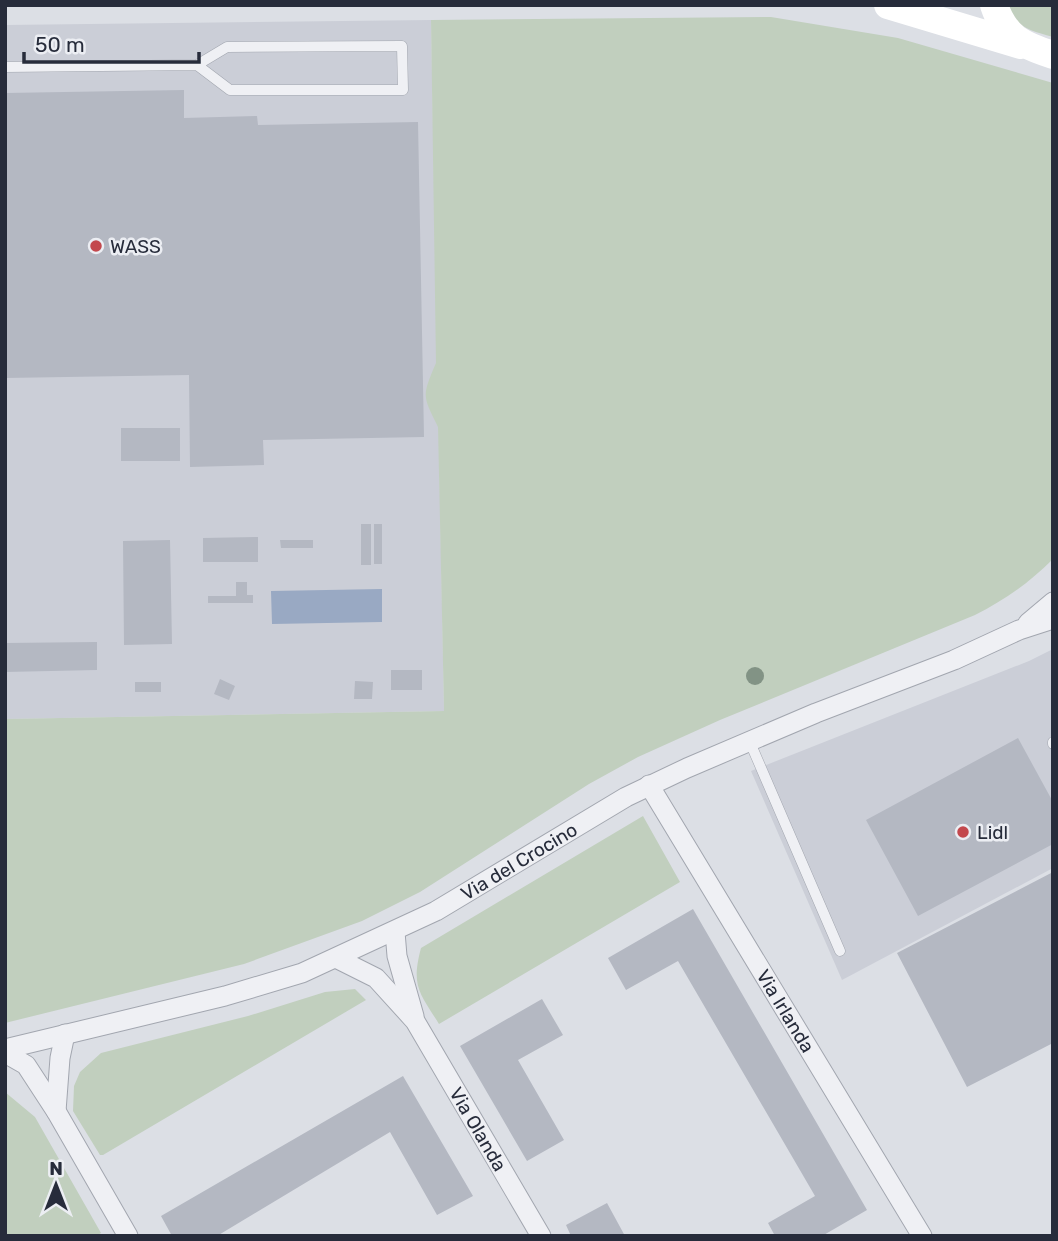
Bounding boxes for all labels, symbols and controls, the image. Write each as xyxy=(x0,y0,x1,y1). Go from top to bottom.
scale bar xyxy=(24,21,200,65)
text: 50 m xyxy=(35,32,85,57)
place label: WASS xyxy=(110,235,161,258)
marker: WASS xyxy=(88,238,104,254)
street label: Via del Crocino xyxy=(457,818,581,905)
place label: Lidl xyxy=(977,821,1008,844)
marker: Lidl xyxy=(955,824,971,840)
street label: Via Irlanda xyxy=(751,965,819,1057)
street label: Via Olanda xyxy=(444,1083,511,1175)
north arrow xyxy=(21,1150,91,1220)
text: N xyxy=(49,1157,63,1180)

